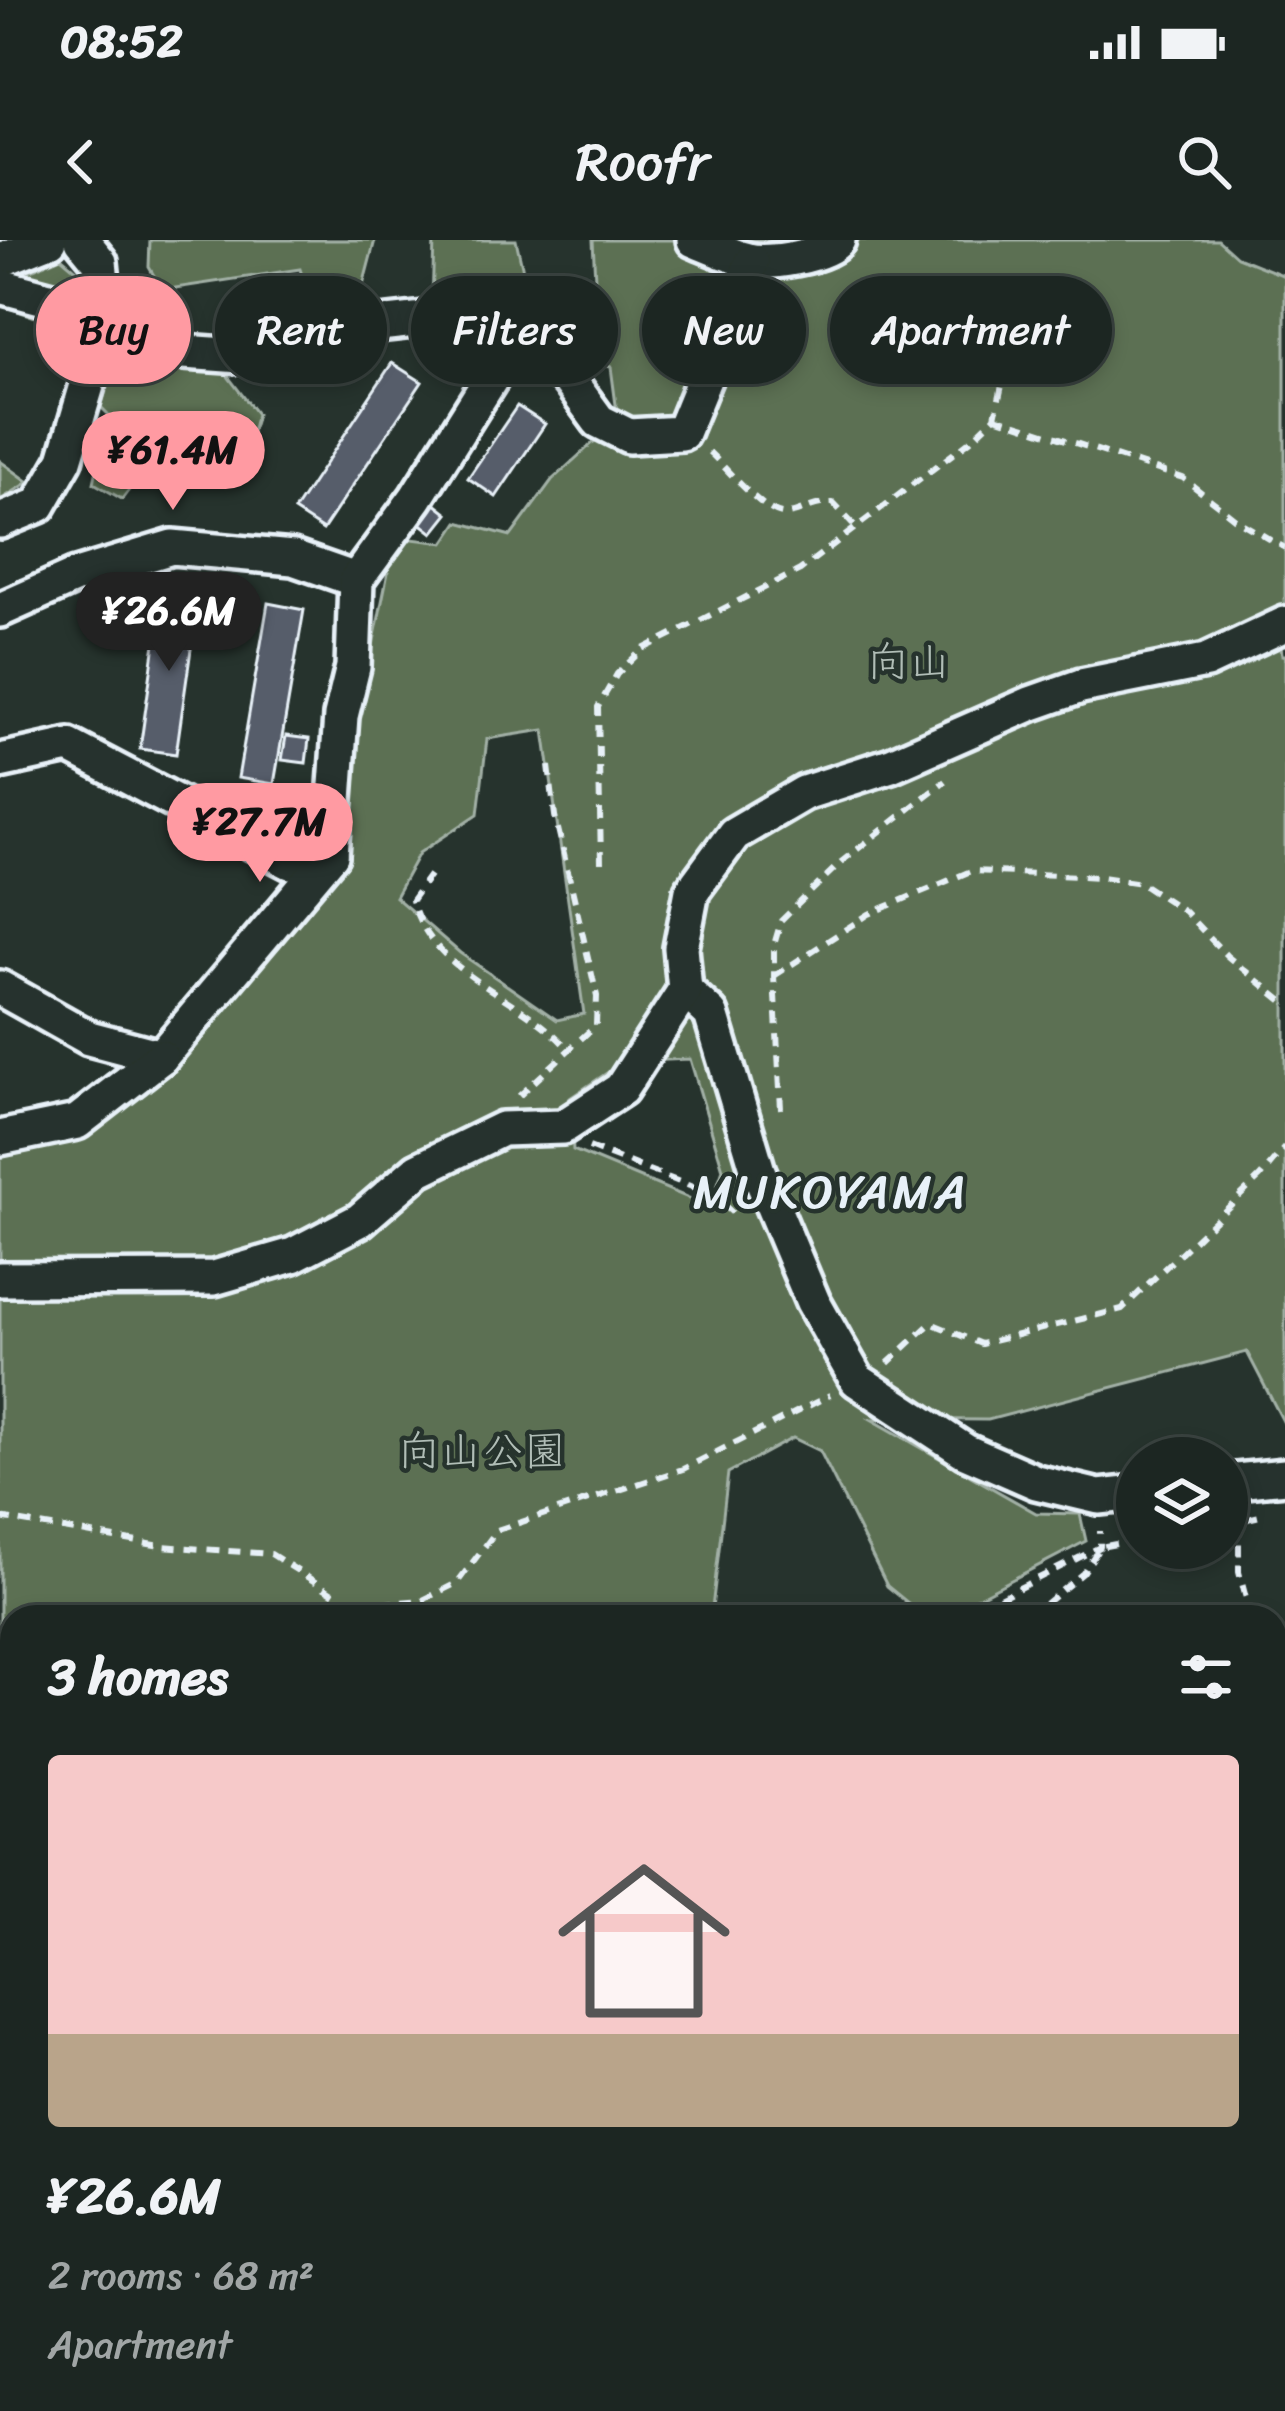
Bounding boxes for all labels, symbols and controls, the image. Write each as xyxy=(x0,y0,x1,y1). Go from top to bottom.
text: 08:52 xyxy=(60,2,183,82)
text: Roofr xyxy=(576,114,709,210)
icon: back xyxy=(48,129,114,195)
icon: search xyxy=(1171,129,1237,195)
chip: Buy xyxy=(36,276,191,384)
chip: Rent xyxy=(215,276,387,384)
chip: Filters xyxy=(411,276,618,384)
chip: New xyxy=(642,276,806,384)
chip: Apartment xyxy=(830,276,1112,384)
pin: ¥61.4M xyxy=(75,411,271,513)
text: ¥61.4M xyxy=(109,415,237,484)
pin: ¥26.6M xyxy=(71,572,267,674)
text: ¥26.6M xyxy=(103,576,235,645)
park label: 向山 xyxy=(867,625,951,699)
pin: ¥27.7M xyxy=(162,783,358,885)
text: ¥27.7M xyxy=(194,787,326,856)
district label: MUKOYAMA xyxy=(693,1149,969,1234)
park label: 向山公園 xyxy=(398,1414,566,1488)
map controls xyxy=(1116,1437,1248,1569)
button: layers xyxy=(1116,1437,1248,1569)
text: 3 homes xyxy=(48,1632,228,1722)
icon: filters xyxy=(1173,1644,1239,1710)
icon: home xyxy=(536,1833,752,2049)
text: ¥26.6M xyxy=(48,2151,221,2241)
text: 2 rooms · 68 m² xyxy=(48,2241,314,2310)
text: Apartment xyxy=(48,2310,232,2379)

